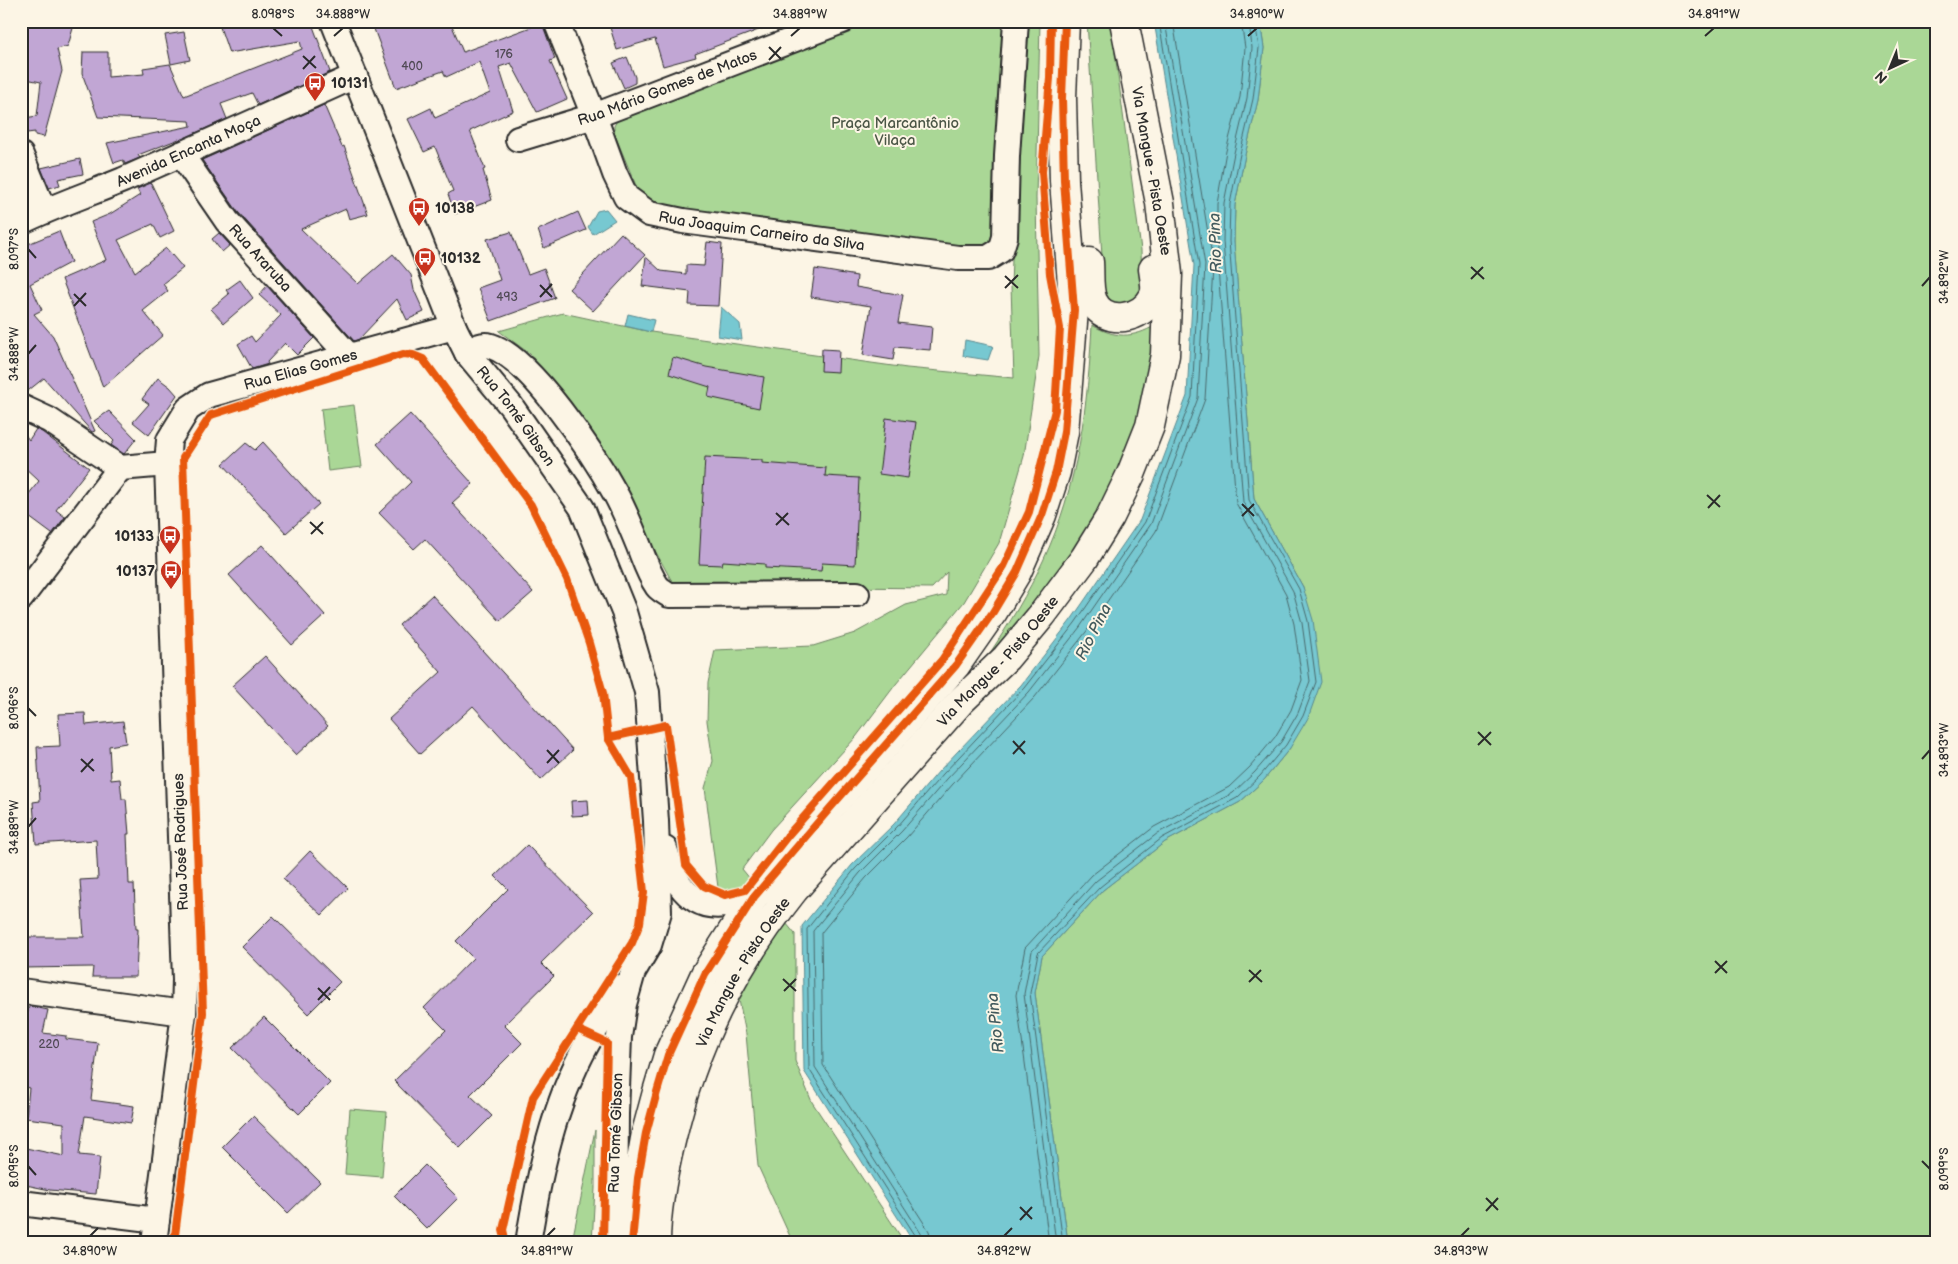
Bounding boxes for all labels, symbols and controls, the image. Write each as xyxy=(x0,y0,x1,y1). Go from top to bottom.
text: 8.098°S xyxy=(251,7,295,22)
text: 34.888°W xyxy=(316,7,370,22)
text: 34.889°W xyxy=(773,7,827,22)
text: 34.890°W xyxy=(1230,7,1284,22)
text: 34.891°W xyxy=(1688,7,1740,22)
north arrow xyxy=(1866,42,1916,92)
street label: Rua Mário Gomes de Matos xyxy=(575,45,760,130)
house number: 176 xyxy=(495,47,513,62)
house number: 400 xyxy=(401,59,423,74)
text: N xyxy=(1872,67,1891,87)
bus stop icon: 10131 xyxy=(303,71,327,102)
place label: 10131 xyxy=(331,74,368,93)
street label: Via Mangue - Pista Oeste xyxy=(1127,85,1175,257)
street label: Avenida Encanta Moça xyxy=(114,110,264,191)
park label: Praça Marcantônio Vilaça xyxy=(831,114,959,150)
bus stop icon: 10138 xyxy=(407,196,431,227)
place label: 10138 xyxy=(435,199,475,218)
street label: Rua Joaquim Carneiro da Silva xyxy=(657,207,866,255)
water label: Rio Pina xyxy=(1205,213,1227,273)
street label: Rua Araruba xyxy=(225,220,296,296)
text: 8.097°S xyxy=(7,228,22,270)
bus stop icon: 10132 xyxy=(413,246,437,277)
place label: 10132 xyxy=(441,249,481,268)
text: 34.892°W xyxy=(1937,250,1952,304)
house number: 493 xyxy=(496,290,518,305)
text: 34.888°W xyxy=(7,327,22,381)
street label: Rua Elias Gomes xyxy=(242,345,360,394)
street label: Rua Tomé Gibson xyxy=(472,362,559,470)
bus stop icon: 10133 xyxy=(158,524,182,555)
place label: 10133 xyxy=(115,527,154,546)
bus stop icon: 10137 xyxy=(159,559,183,590)
place label: 10137 xyxy=(116,562,155,581)
street label: Via Mangue - Pista Oeste xyxy=(933,592,1063,731)
water label: Rio Pina xyxy=(1072,601,1116,663)
text: 8.096°S xyxy=(7,686,22,730)
text: 34.893°W xyxy=(1937,723,1952,777)
street label: Rua José Rodrigues xyxy=(169,772,193,911)
text: 34.889°W xyxy=(7,800,22,854)
street label: Via Mangue - Pista Oeste xyxy=(692,893,794,1050)
water label: Rio Pina xyxy=(983,992,1009,1054)
house number: 220 xyxy=(38,1037,60,1052)
street label: Rua Tomé Gibson xyxy=(604,1073,628,1193)
text: 8.095°S xyxy=(7,1145,22,1187)
text: 8.099°S xyxy=(1937,1147,1952,1191)
text: 34.890°W xyxy=(63,1244,117,1259)
text: 34.891°W xyxy=(521,1244,573,1259)
text: 34.892°W xyxy=(977,1244,1031,1259)
text: 34.893°W xyxy=(1434,1244,1488,1259)

